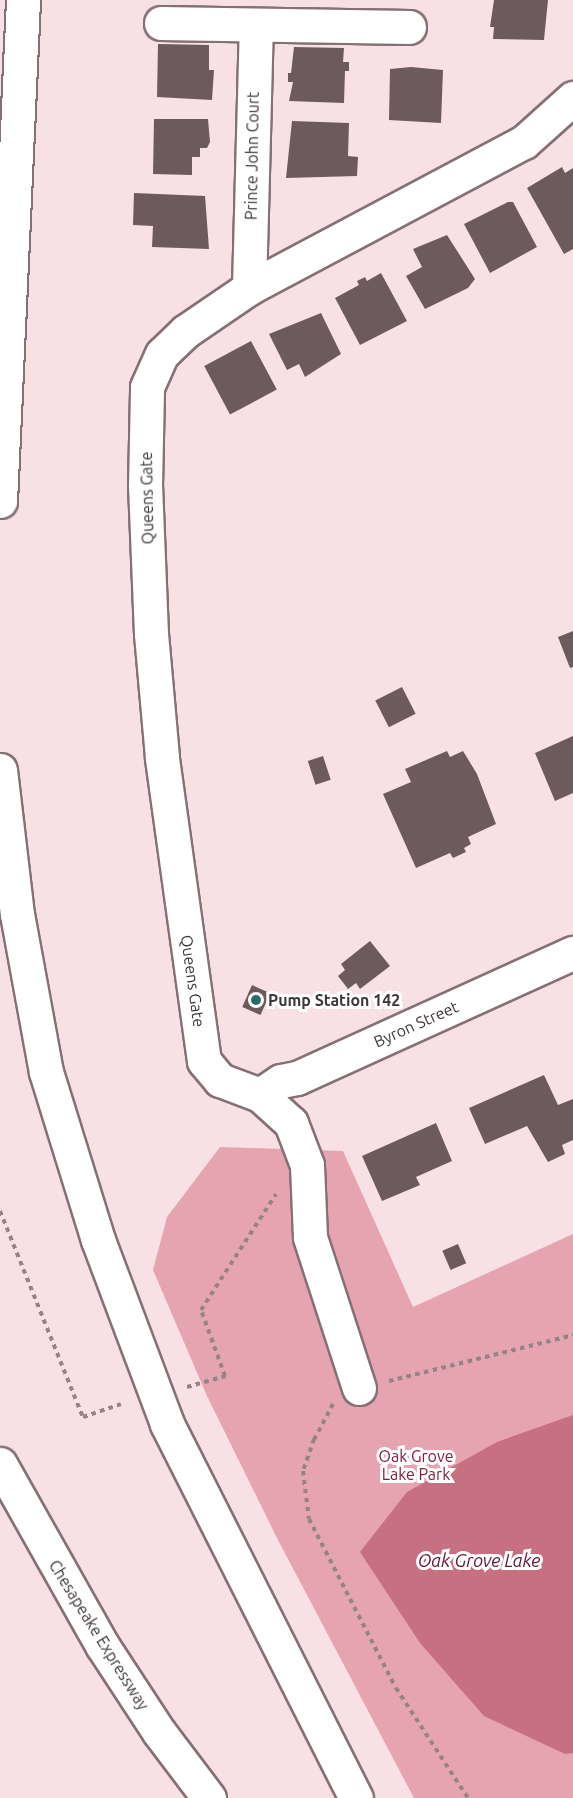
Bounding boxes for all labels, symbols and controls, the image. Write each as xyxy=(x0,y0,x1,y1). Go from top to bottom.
street label: Prince John Court xyxy=(241,92,263,220)
street label: Queens Gate xyxy=(137,451,157,545)
street label: Queens Gate xyxy=(177,934,209,1028)
place label: Pump Station 142 xyxy=(268,990,400,1010)
marker: Pump Station 142 xyxy=(249,993,263,1007)
street label: Byron Street xyxy=(371,997,461,1051)
park label: Oak Grove Lake Park xyxy=(379,1446,453,1484)
water label: Oak Grove Lake xyxy=(418,1549,540,1571)
street label: Chesapeake Expressway xyxy=(45,1556,153,1714)

